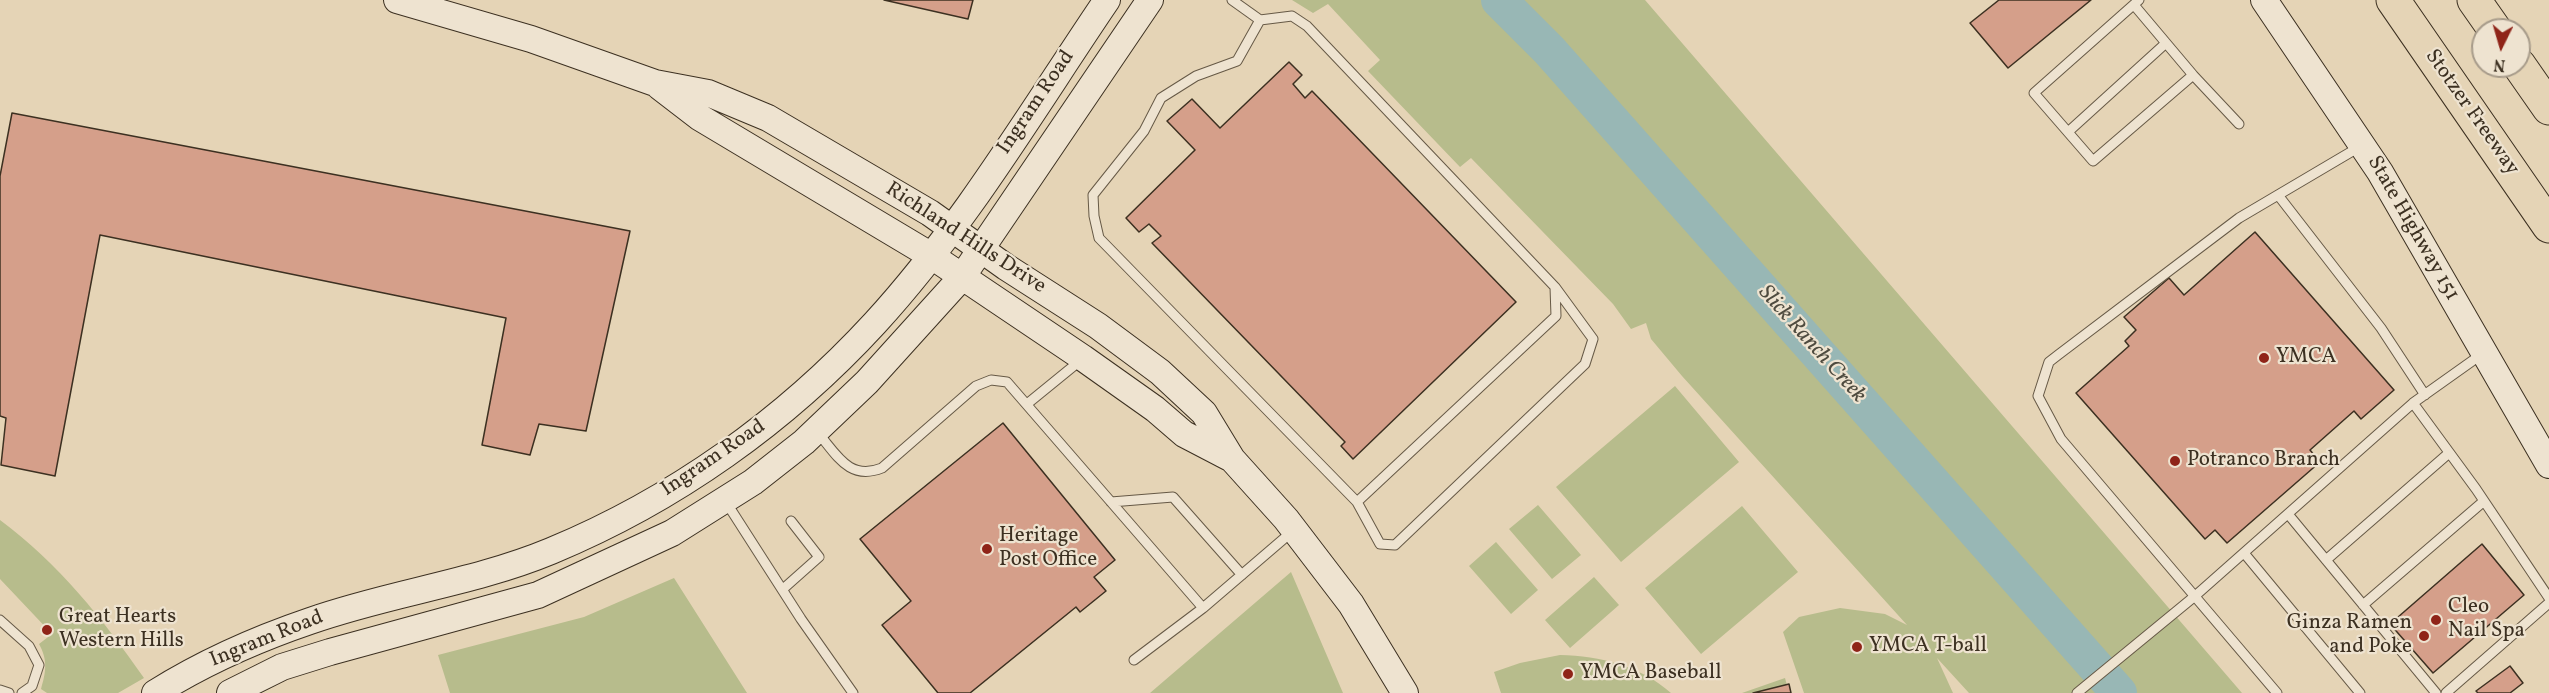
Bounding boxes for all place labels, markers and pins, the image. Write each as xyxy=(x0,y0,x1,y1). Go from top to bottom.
place label: YMCA xyxy=(2276,345,2336,371)
marker: YMCA xyxy=(2257,351,2271,365)
place label: Potranco Branch xyxy=(2187,448,2340,474)
marker: Potranco Branch xyxy=(2168,454,2182,468)
place label: Heritage Post Office xyxy=(999,524,1097,574)
marker: Heritage Post Office xyxy=(980,542,994,556)
place label: Cleo Nail Spa xyxy=(2448,595,2525,645)
place label: Great Hearts Western Hills xyxy=(59,605,184,655)
place label: Ginza Ramen and Poke xyxy=(2287,611,2412,661)
marker: Cleo Nail Spa xyxy=(2429,613,2443,627)
marker: Great Hearts Western Hills xyxy=(40,623,54,637)
marker: Ginza Ramen and Poke xyxy=(2417,629,2431,643)
place label: YMCA T-ball xyxy=(1869,634,1987,660)
marker: YMCA T-ball xyxy=(1850,640,1864,654)
place label: YMCA Baseball xyxy=(1580,661,1721,687)
marker: YMCA Baseball xyxy=(1561,667,1575,681)

